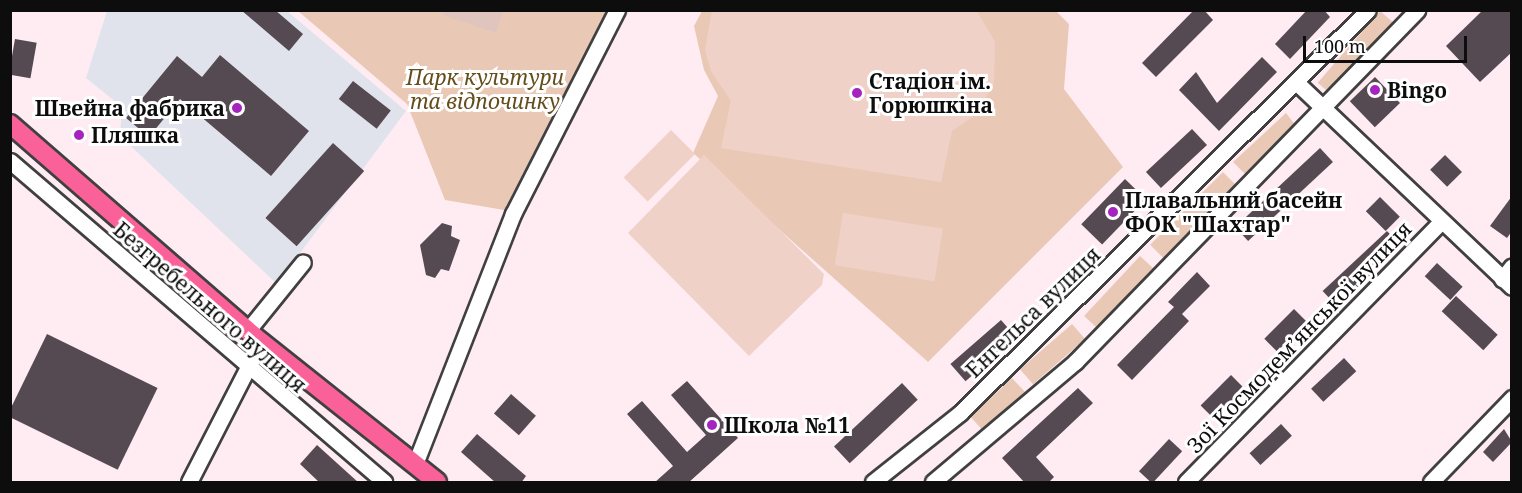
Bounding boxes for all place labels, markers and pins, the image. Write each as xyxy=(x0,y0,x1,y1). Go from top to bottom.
place label: Стадіон ім. Горюшкіна xyxy=(869,68,993,118)
place label: Bingo xyxy=(1387,77,1447,103)
marker: Bingo xyxy=(1368,83,1382,97)
marker: Стадіон ім. Горюшкіна xyxy=(850,86,864,100)
place label: Швейна фабрика xyxy=(35,95,225,121)
marker: Швейна фабрика xyxy=(230,101,244,115)
place label: Пляшка xyxy=(91,122,179,148)
marker: Пляшка xyxy=(72,128,86,142)
place label: Плавальний басейн ФОК "Шахтар" xyxy=(1125,187,1342,237)
marker: Плавальний басейн ФОК "Шахтар" xyxy=(1106,205,1120,219)
place label: Школа №11 xyxy=(724,412,850,438)
marker: Школа №11 xyxy=(705,418,719,432)

